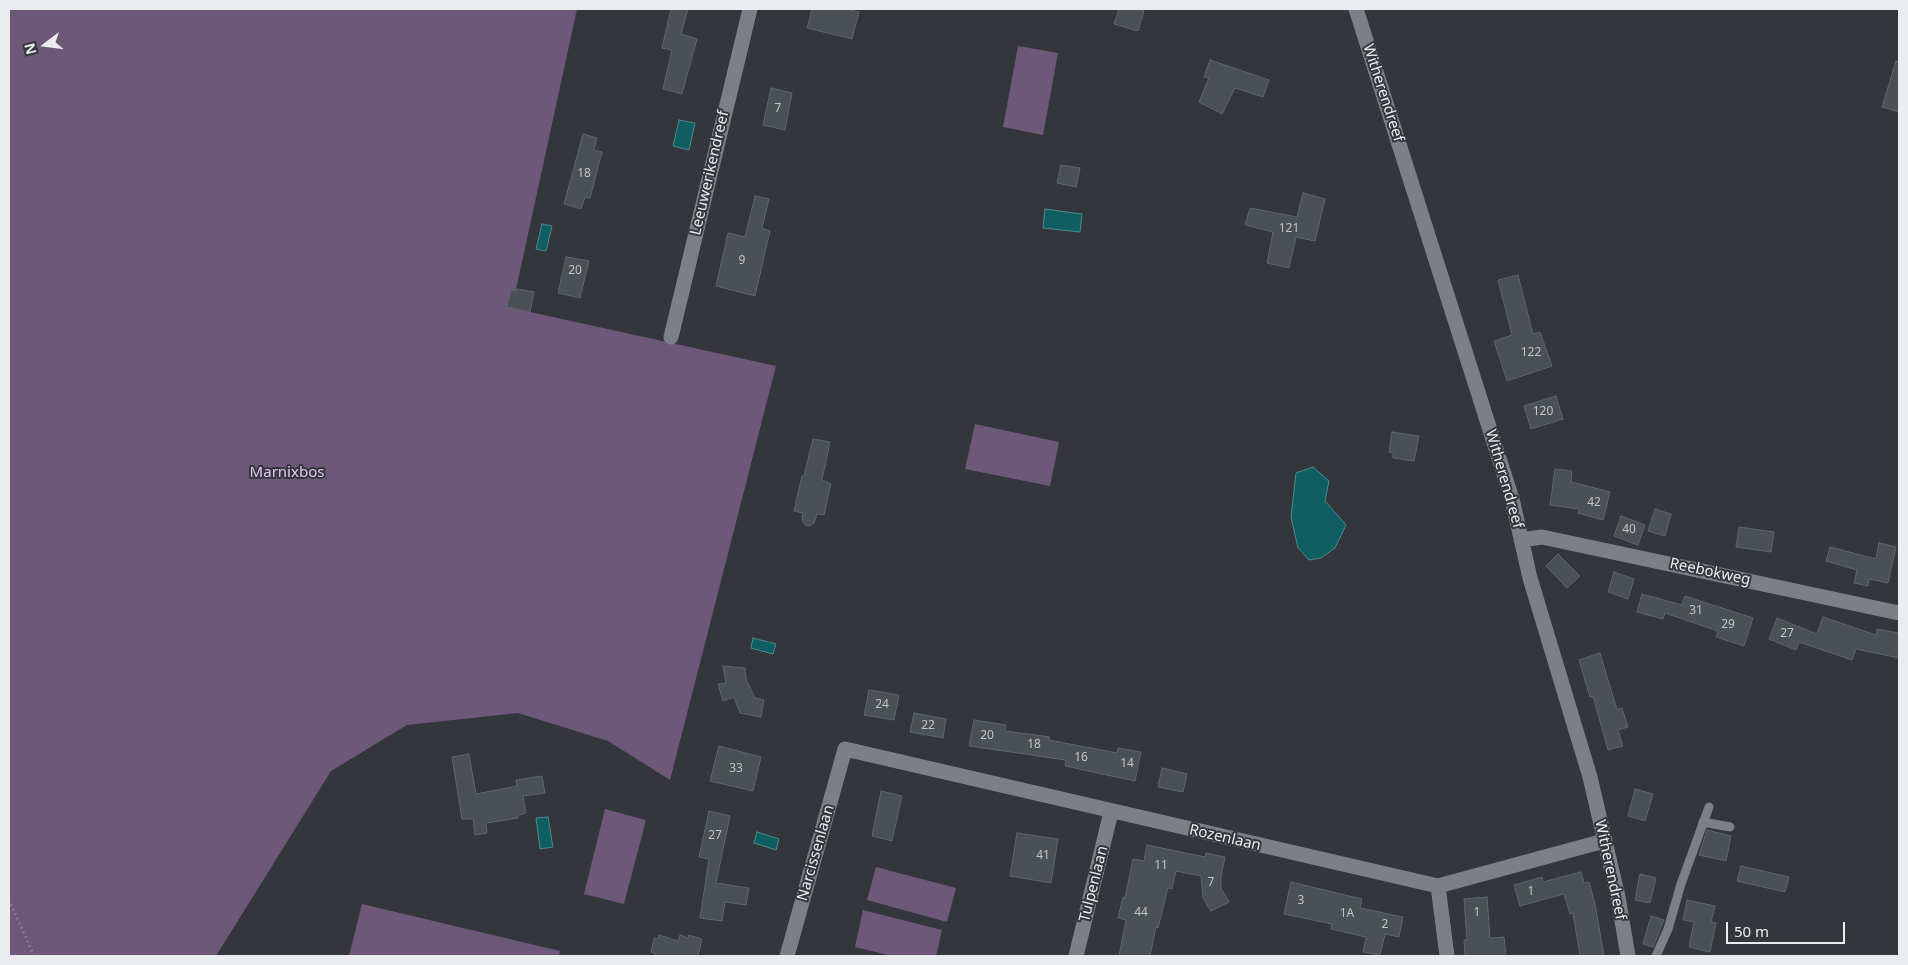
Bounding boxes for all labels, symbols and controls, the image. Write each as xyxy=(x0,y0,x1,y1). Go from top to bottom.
north arrow xyxy=(20,20,70,70)
text: N xyxy=(19,41,41,57)
street label: Witherendreef xyxy=(1359,42,1407,144)
house number: 7 xyxy=(775,102,781,116)
street label: Leeuwerikendreef xyxy=(687,109,733,237)
house number: 18 xyxy=(577,167,591,181)
house number: 121 xyxy=(1279,222,1299,236)
house number: 9 xyxy=(739,254,745,268)
house number: 20 xyxy=(568,264,582,278)
house number: 122 xyxy=(1521,346,1541,360)
house number: 120 xyxy=(1533,405,1553,419)
street label: Witherendreef xyxy=(1481,428,1527,530)
park label: Marnixbos xyxy=(250,464,324,482)
house number: 42 xyxy=(1587,496,1601,510)
house number: 40 xyxy=(1622,523,1636,537)
street label: Reebokweg xyxy=(1668,555,1752,589)
house number: 31 xyxy=(1689,604,1703,618)
house number: 29 xyxy=(1721,618,1735,632)
house number: 27 xyxy=(1780,627,1794,641)
house number: 24 xyxy=(875,698,889,712)
house number: 22 xyxy=(921,719,935,733)
house number: 20 xyxy=(980,729,994,743)
house number: 18 xyxy=(1027,738,1041,752)
house number: 16 xyxy=(1074,751,1088,765)
house number: 14 xyxy=(1120,757,1134,771)
house number: 33 xyxy=(729,762,743,776)
street label: Narcissenlaan xyxy=(794,803,838,903)
street label: Witherendreef xyxy=(1591,818,1629,922)
street label: Rozenlaan xyxy=(1187,821,1263,855)
house number: 27 xyxy=(708,829,722,843)
street label: Tulpenlaan xyxy=(1076,844,1112,924)
house number: 41 xyxy=(1036,849,1050,863)
house number: 11 xyxy=(1154,859,1168,873)
house number: 7 xyxy=(1208,876,1214,890)
house number: 1 xyxy=(1528,885,1534,899)
house number: 3 xyxy=(1298,894,1304,908)
house number: 44 xyxy=(1134,906,1148,920)
house number: 1 xyxy=(1474,906,1480,920)
house number: 1A xyxy=(1340,907,1354,921)
scale bar xyxy=(1728,912,1847,944)
house number: 2 xyxy=(1382,918,1388,932)
text: 50 m xyxy=(1734,921,1769,941)

